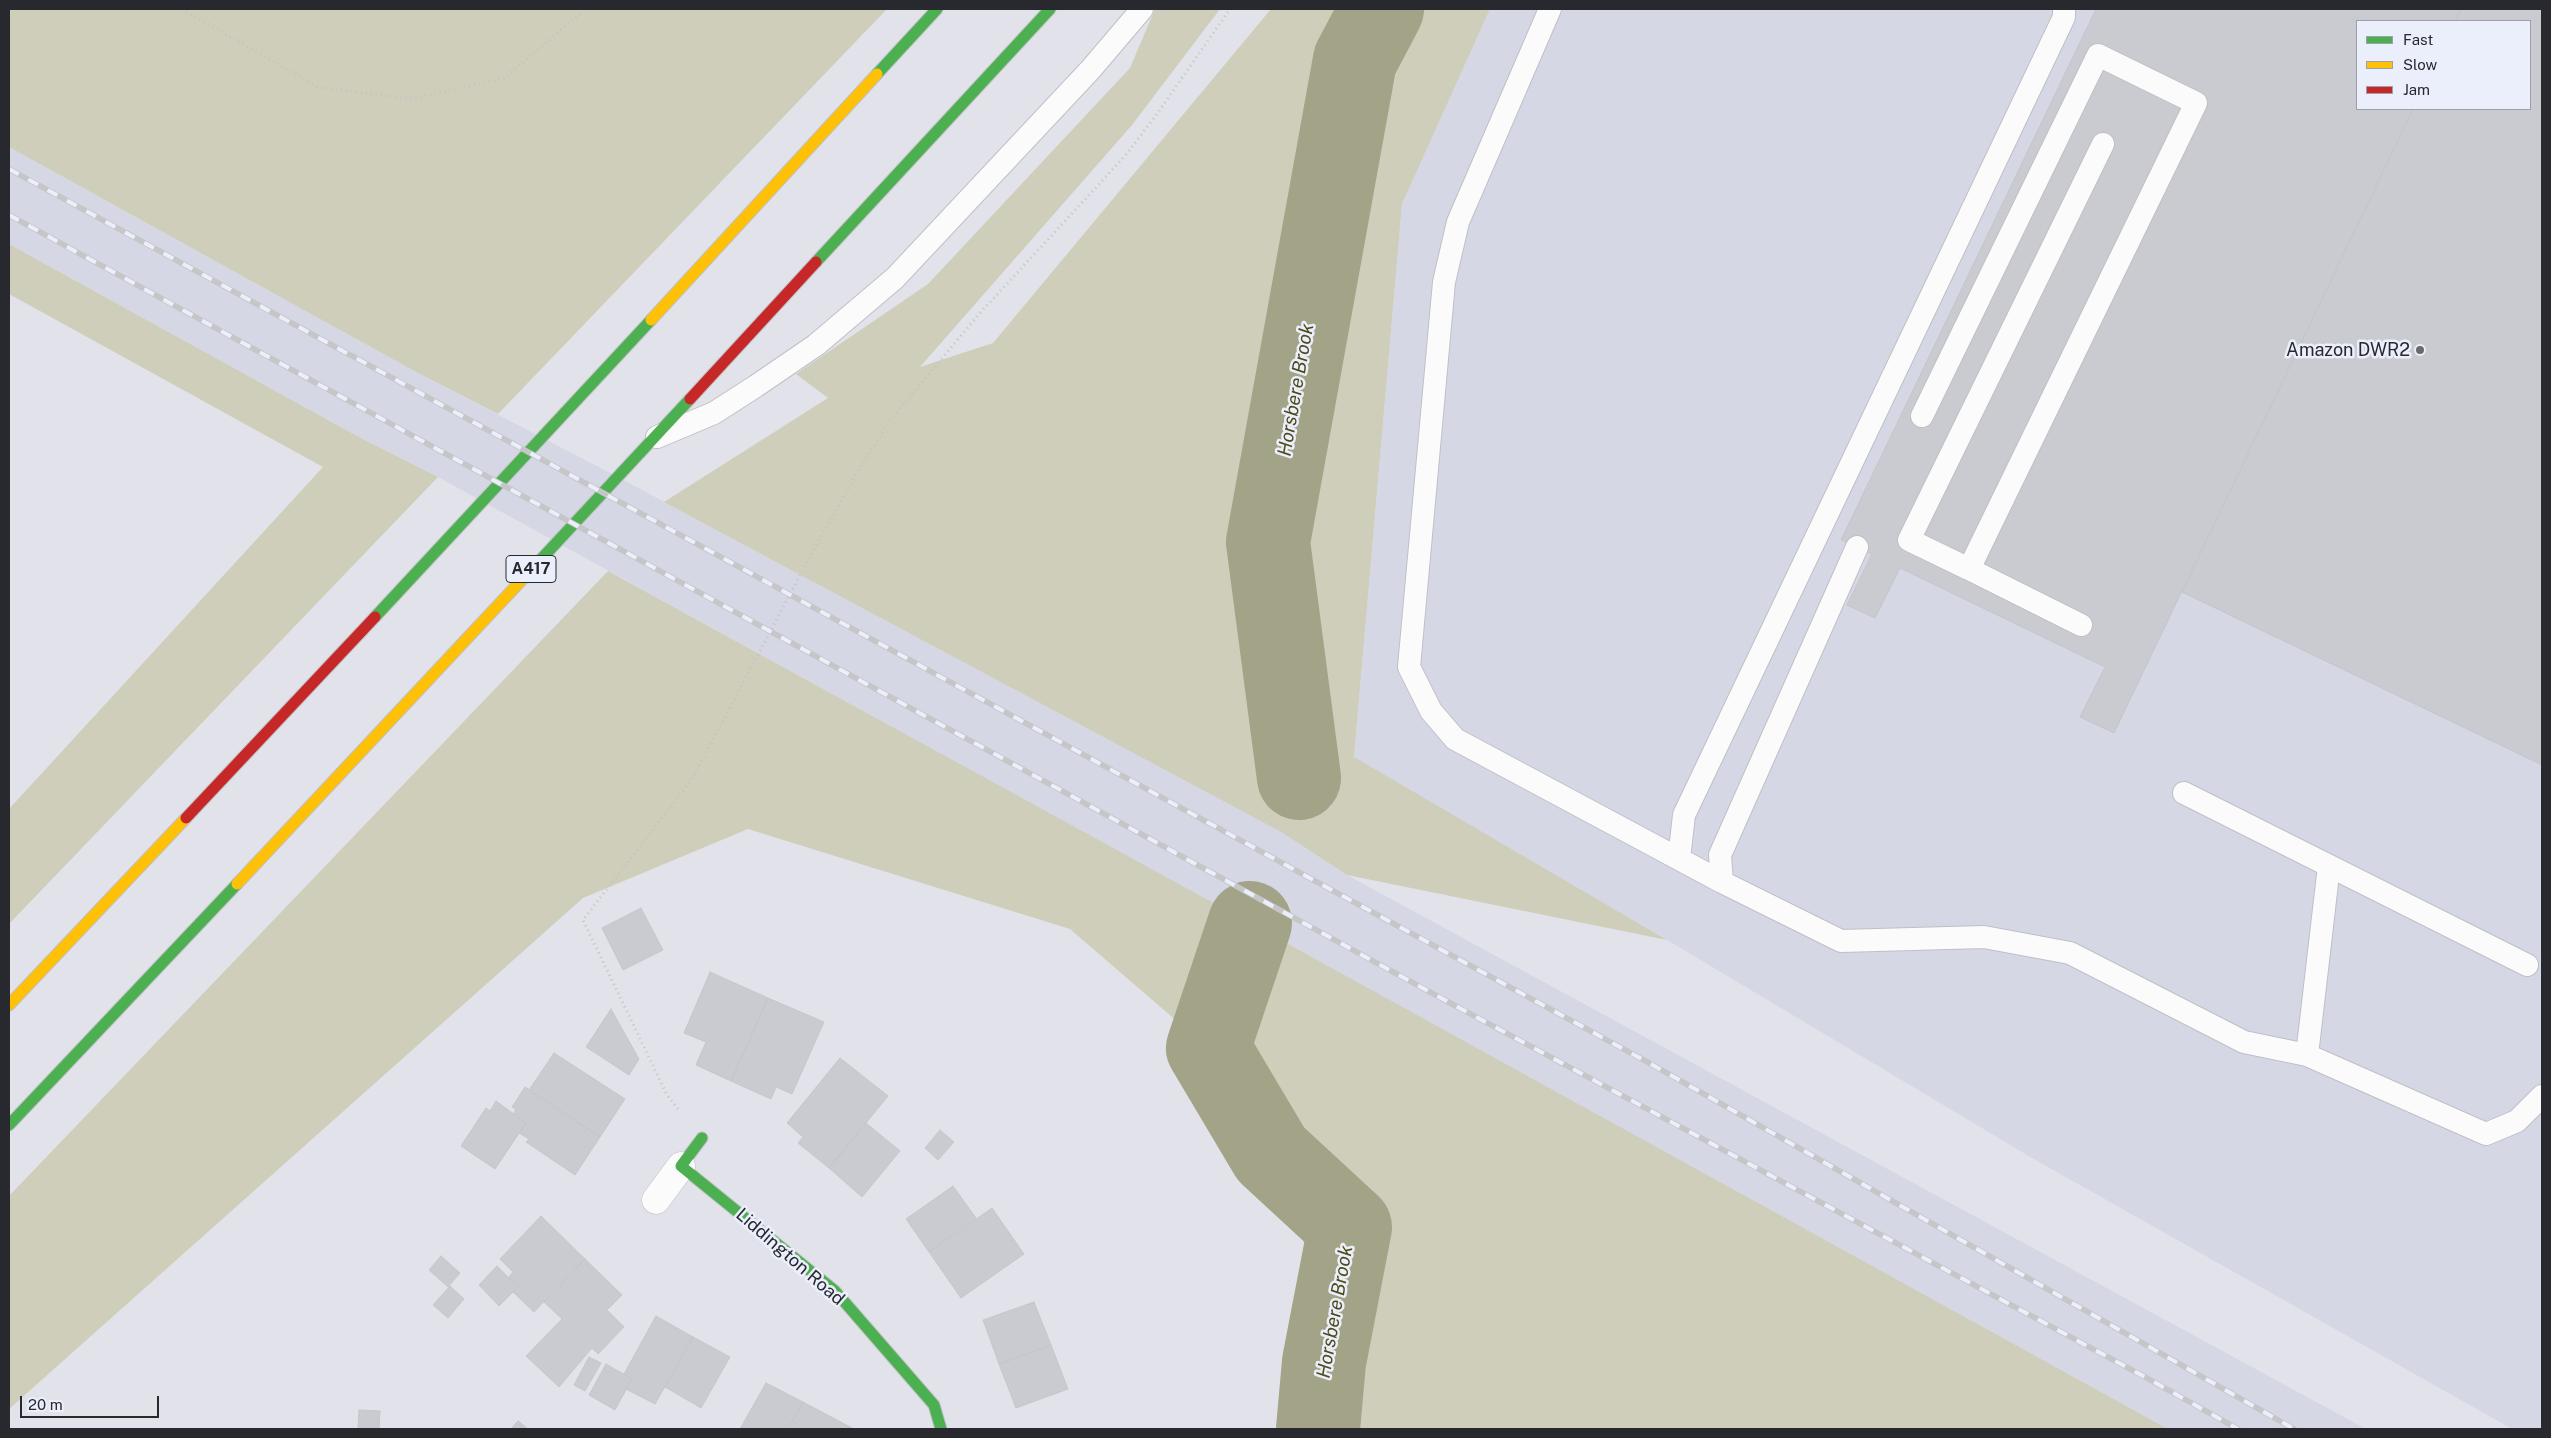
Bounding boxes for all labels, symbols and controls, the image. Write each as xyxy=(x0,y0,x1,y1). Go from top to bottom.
legend xyxy=(2356,20,2531,110)
text: Fast xyxy=(2403,31,2433,48)
text: Slow xyxy=(2403,56,2437,73)
text: Jam xyxy=(2403,81,2430,98)
water label: Horsbere Brook xyxy=(1273,322,1319,458)
place label: Amazon DWR2 xyxy=(2286,339,2410,361)
marker: Amazon DWR2 xyxy=(2414,344,2426,356)
road number: A417 xyxy=(506,556,556,582)
street label: Liddington Road xyxy=(731,1204,849,1310)
water label: Horsbere Brook xyxy=(1312,1244,1358,1380)
scale bar xyxy=(22,1386,161,1418)
text: 20 m xyxy=(28,1396,63,1413)

